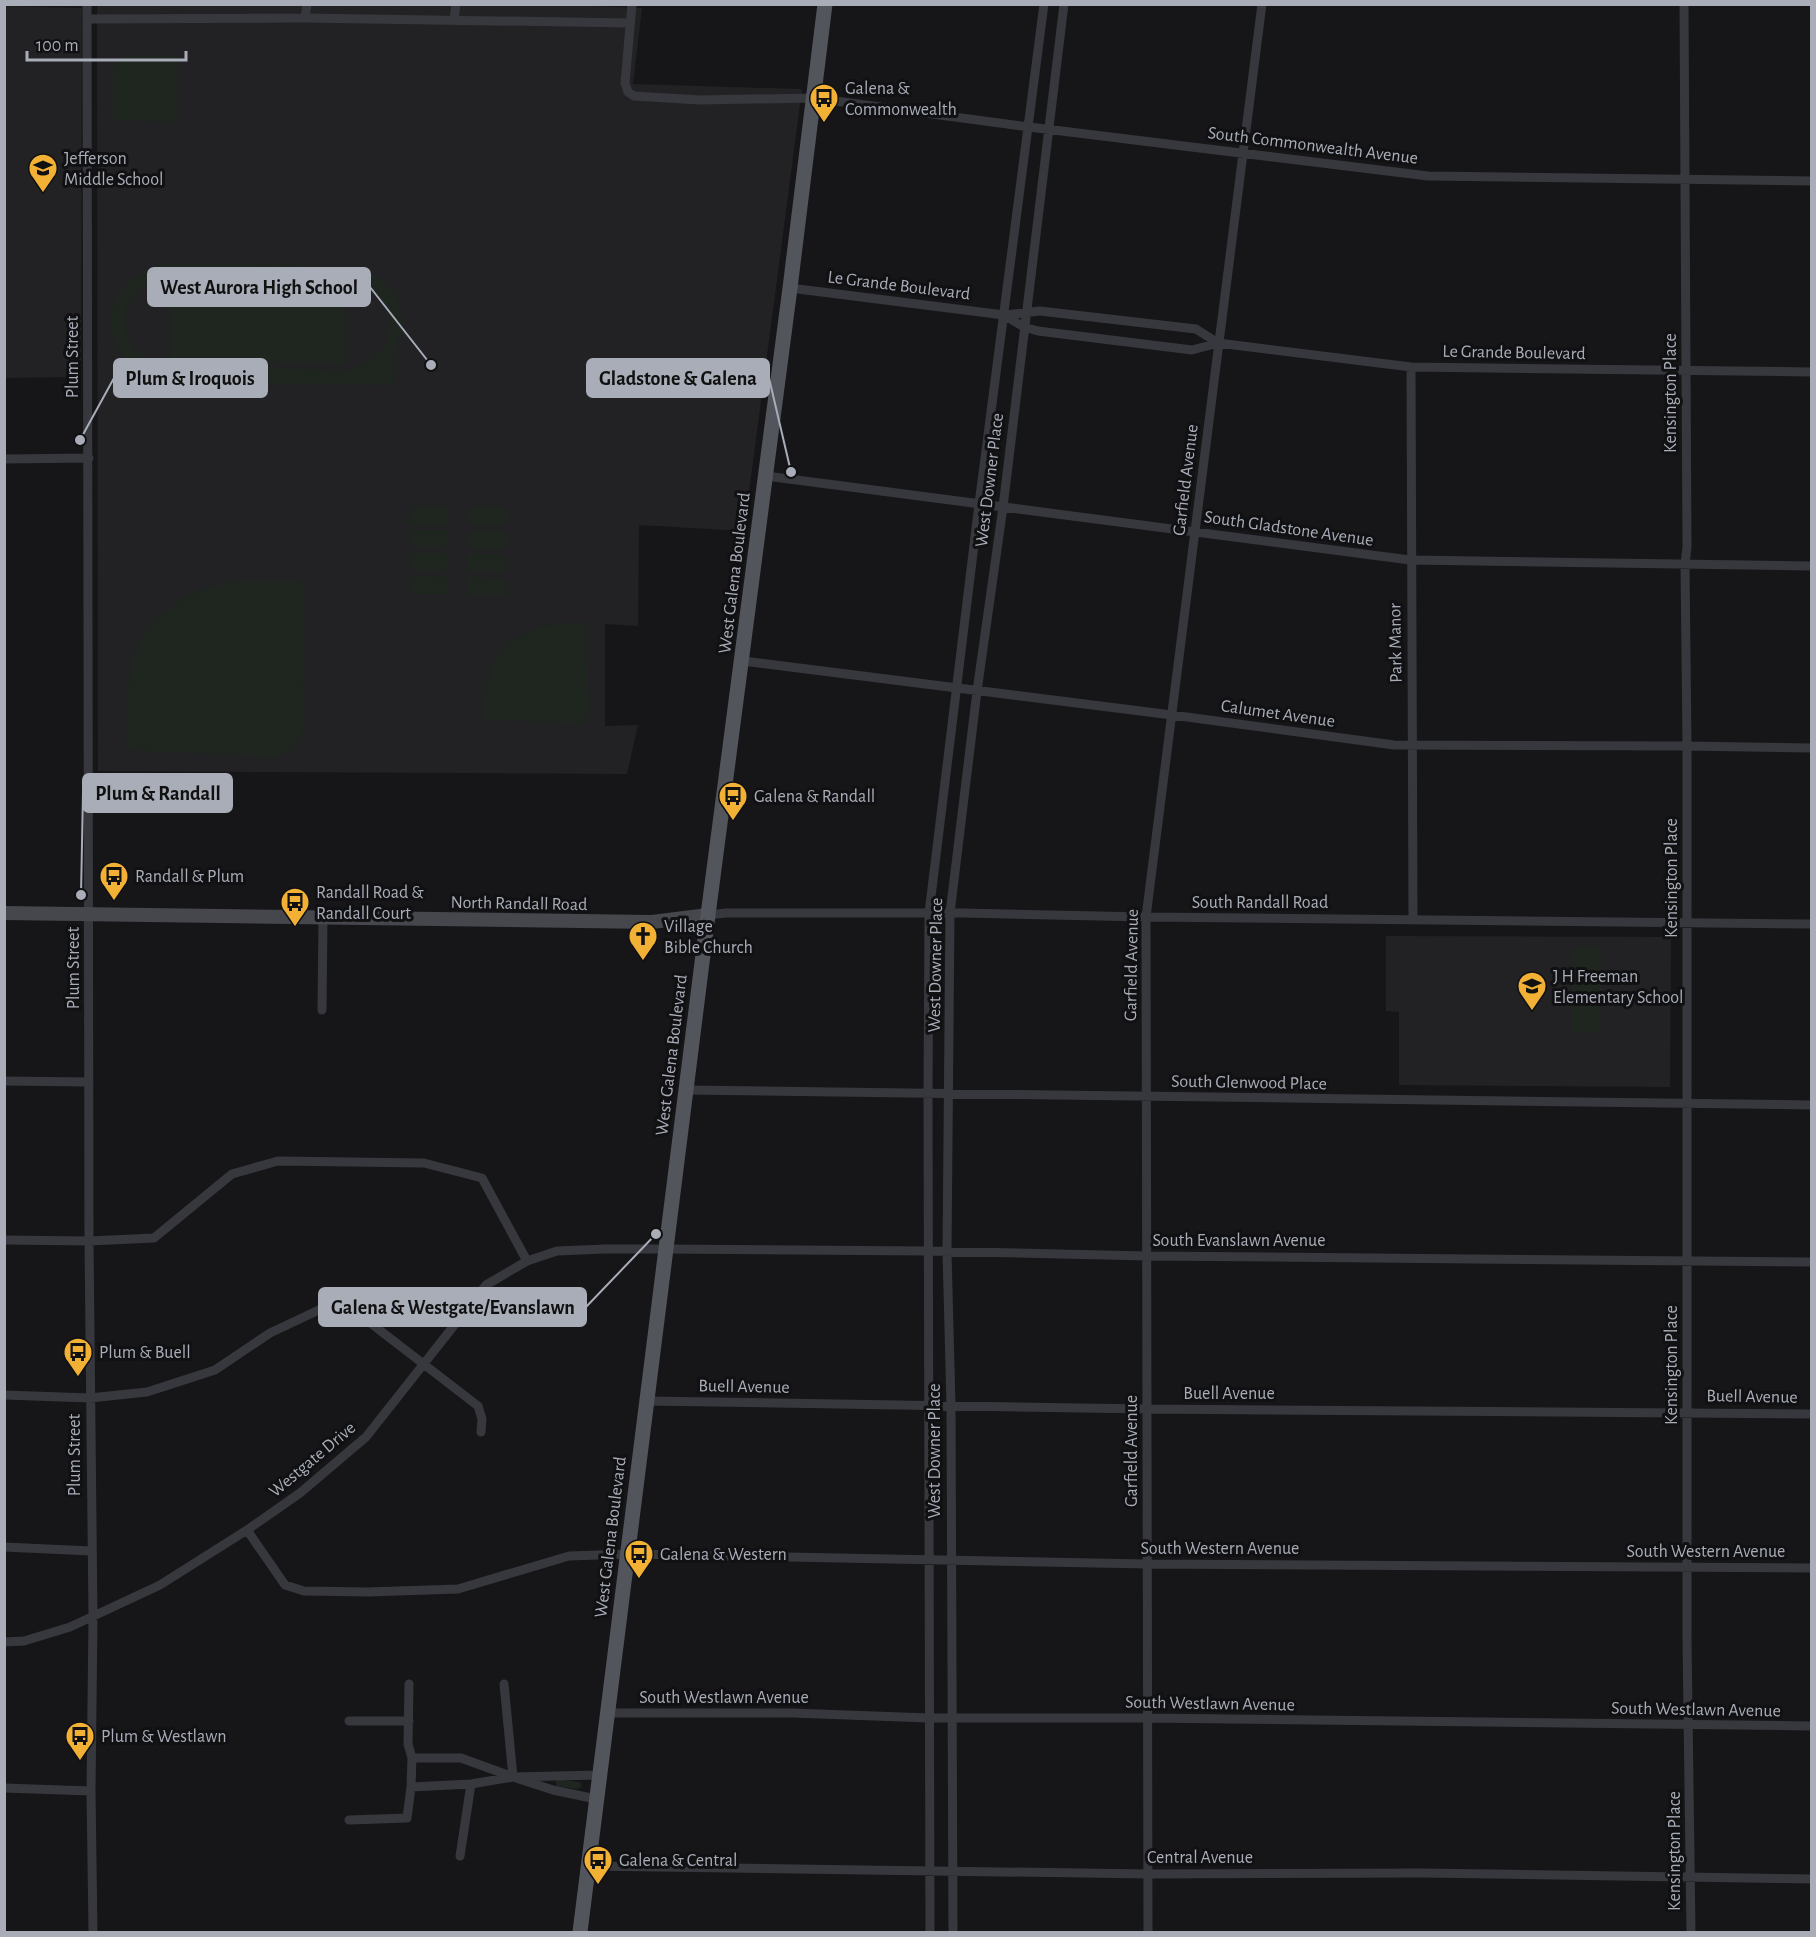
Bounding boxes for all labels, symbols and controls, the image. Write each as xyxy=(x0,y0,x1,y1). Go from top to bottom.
scale bar xyxy=(27,24,186,62)
text: 100 m xyxy=(36,37,79,55)
place label: Galena & Commonwealth xyxy=(845,80,957,119)
bus stop icon: Galena & Commonwealth xyxy=(808,82,840,124)
street label: South Commonwealth Avenue xyxy=(1207,124,1419,168)
place label: Jefferson Middle School xyxy=(64,150,163,189)
school or university icon: Jefferson Middle School xyxy=(27,152,59,194)
callout: West Aurora High School xyxy=(148,268,370,306)
street label: Le Grande Boulevard xyxy=(827,268,971,304)
text: West Aurora High School xyxy=(160,278,358,298)
street label: Plum Street xyxy=(64,315,82,398)
street label: Kensington Place xyxy=(1662,333,1680,453)
street label: Le Grande Boulevard xyxy=(1442,343,1586,363)
callout: Plum & Iroquois xyxy=(114,359,267,397)
callout: Gladstone & Galena xyxy=(587,359,769,397)
text: Plum & Iroquois xyxy=(125,369,255,389)
text: Gladstone & Galena xyxy=(599,369,757,389)
street label: West Downer Place xyxy=(973,412,1007,548)
street label: Garfield Avenue xyxy=(1170,423,1202,537)
street label: West Galena Boulevard xyxy=(716,492,754,655)
street label: South Gladstone Avenue xyxy=(1203,508,1375,550)
street label: Park Manor xyxy=(1386,603,1406,683)
street label: Calumet Avenue xyxy=(1220,697,1336,731)
callout: Plum & Randall xyxy=(83,774,232,812)
bus stop icon: Galena & Randall xyxy=(717,780,749,822)
text: Plum & Randall xyxy=(95,784,221,804)
place label: Galena & Randall xyxy=(754,788,875,806)
street label: Kensington Place xyxy=(1663,818,1681,938)
bus stop icon: Randall & Plum xyxy=(98,860,130,902)
place label: Randall & Plum xyxy=(135,868,244,886)
place label: Randall Road & Randall Court xyxy=(316,884,424,923)
bus stop icon: Randall Road & Randall Court xyxy=(279,886,311,928)
street label: North Randall Road xyxy=(450,894,588,914)
street label: South Randall Road xyxy=(1192,894,1328,912)
street label: West Downer Place xyxy=(926,897,946,1033)
street label: Garfield Avenue xyxy=(1122,909,1142,1021)
place label: Village Bible Church xyxy=(664,918,753,957)
church icon: Village Bible Church xyxy=(627,920,659,962)
street label: Plum Street xyxy=(65,926,83,1009)
place label: J H Freeman Elementary School xyxy=(1553,968,1684,1007)
school or university icon: J H Freeman Elementary School xyxy=(1516,970,1548,1012)
street label: West Galena Boulevard xyxy=(653,974,691,1137)
street label: South Glenwood Place xyxy=(1171,1073,1327,1093)
street label: South Evanslawn Avenue xyxy=(1152,1232,1326,1250)
callout: Galena & Westgate/Evanslawn xyxy=(319,1288,586,1326)
text: Galena & Westgate/Evanslawn xyxy=(331,1298,575,1318)
street label: Kensington Place xyxy=(1663,1305,1681,1425)
bus stop icon: Plum & Buell xyxy=(62,1336,94,1378)
place label: Plum & Buell xyxy=(99,1344,191,1362)
street label: Buell Avenue xyxy=(698,1377,790,1397)
street label: West Downer Place xyxy=(926,1384,944,1519)
street label: Buell Avenue xyxy=(1183,1385,1275,1403)
street label: Buell Avenue xyxy=(1706,1387,1798,1407)
street label: Garfield Avenue xyxy=(1123,1395,1141,1507)
street label: Plum Street xyxy=(66,1413,84,1496)
street label: Westgate Drive xyxy=(266,1419,359,1501)
street label: West Galena Boulevard xyxy=(592,1456,630,1619)
bus stop icon: Galena & Western xyxy=(623,1538,655,1580)
street label: South Western Avenue xyxy=(1141,1540,1299,1558)
street label: South Western Avenue xyxy=(1627,1543,1785,1561)
place label: Galena & Western xyxy=(660,1546,787,1564)
street label: South Westlawn Avenue xyxy=(639,1689,809,1707)
street label: South Westlawn Avenue xyxy=(1125,1694,1295,1714)
street label: South Westlawn Avenue xyxy=(1611,1700,1781,1720)
bus stop icon: Plum & Westlawn xyxy=(64,1720,96,1762)
place label: Plum & Westlawn xyxy=(101,1728,227,1746)
street label: Kensington Place xyxy=(1666,1791,1684,1911)
bus stop icon: Galena & Central xyxy=(582,1844,614,1886)
street label: Central Avenue xyxy=(1147,1849,1253,1867)
place label: Galena & Central xyxy=(619,1852,737,1870)

